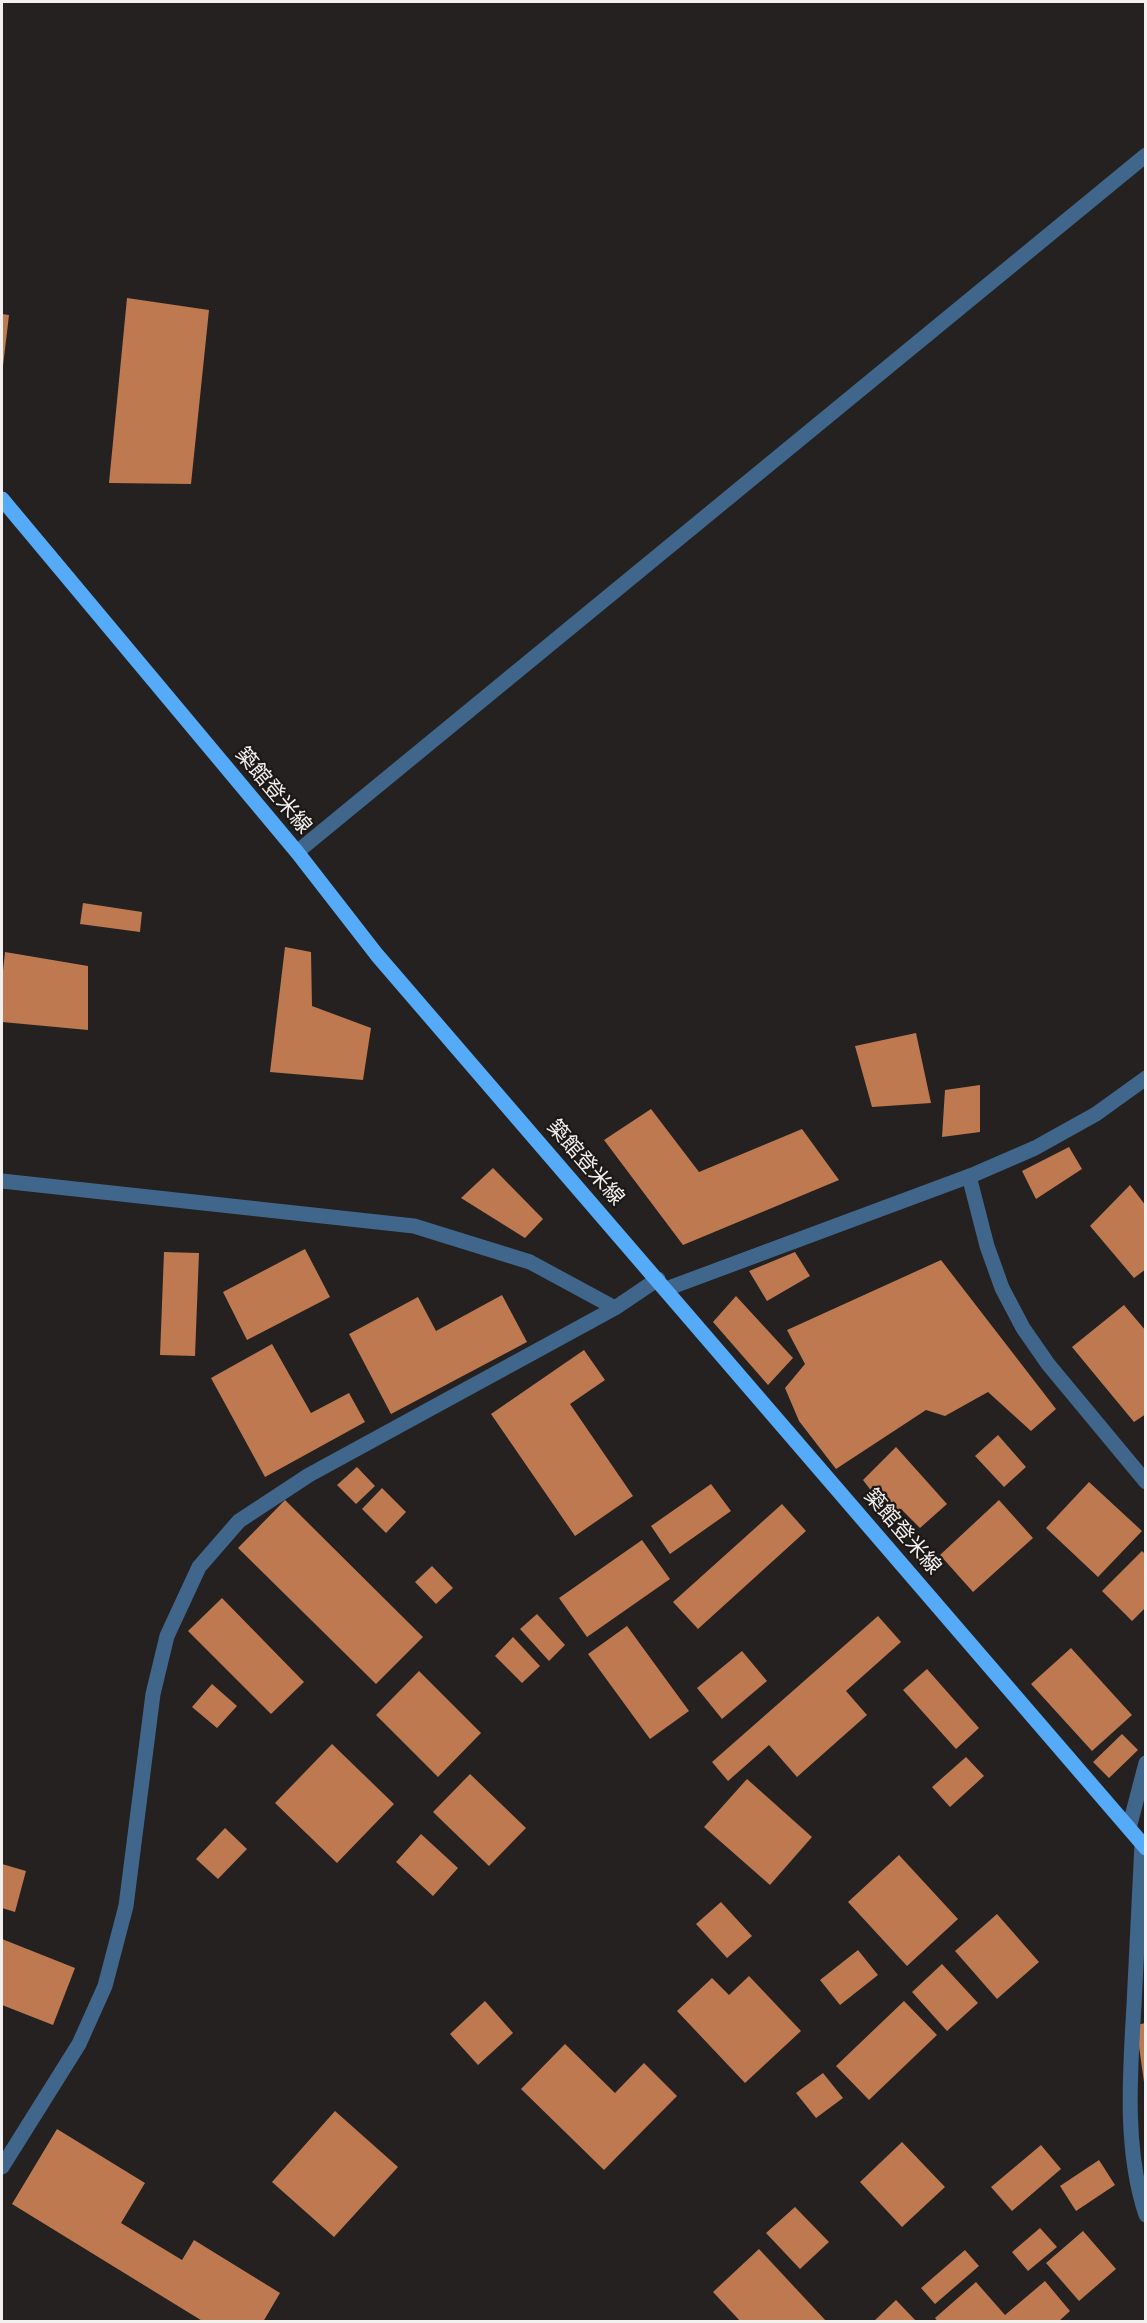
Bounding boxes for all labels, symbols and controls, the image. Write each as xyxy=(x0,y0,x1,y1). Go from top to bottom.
street label: 築館登米線 xyxy=(230,743,316,839)
street label: 築館登米線 xyxy=(541,1115,629,1211)
street label: 築館登米線 xyxy=(858,1484,946,1580)

